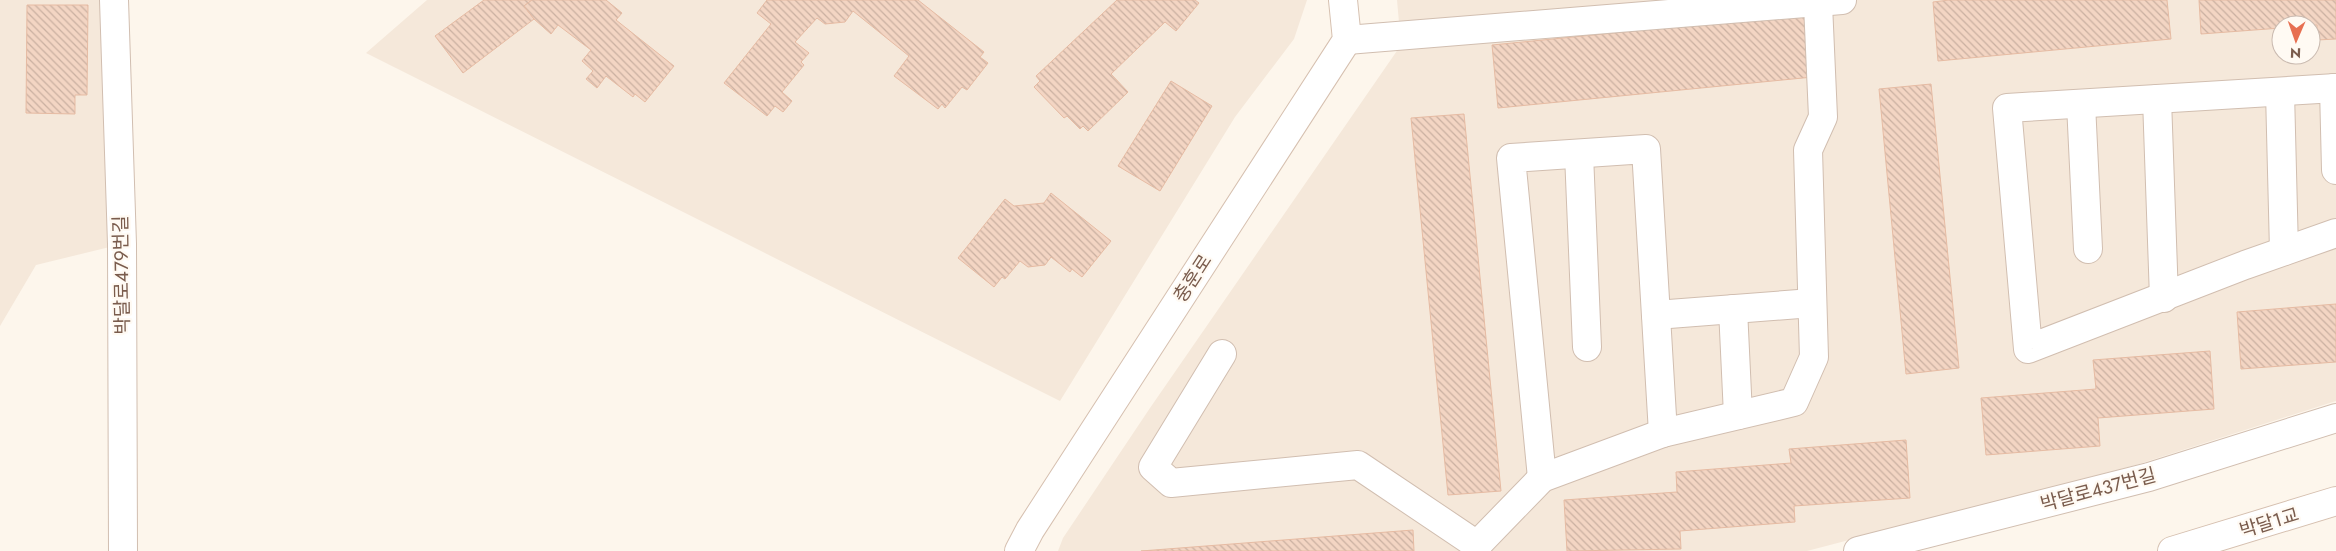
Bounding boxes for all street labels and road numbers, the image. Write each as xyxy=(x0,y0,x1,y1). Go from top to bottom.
street label: 박달로479번길 xyxy=(107,215,136,335)
street label: 충훈로 xyxy=(1167,249,1218,308)
street label: 박달로437번길 xyxy=(2037,461,2159,518)
street label: 박달1교 xyxy=(2236,501,2302,544)

